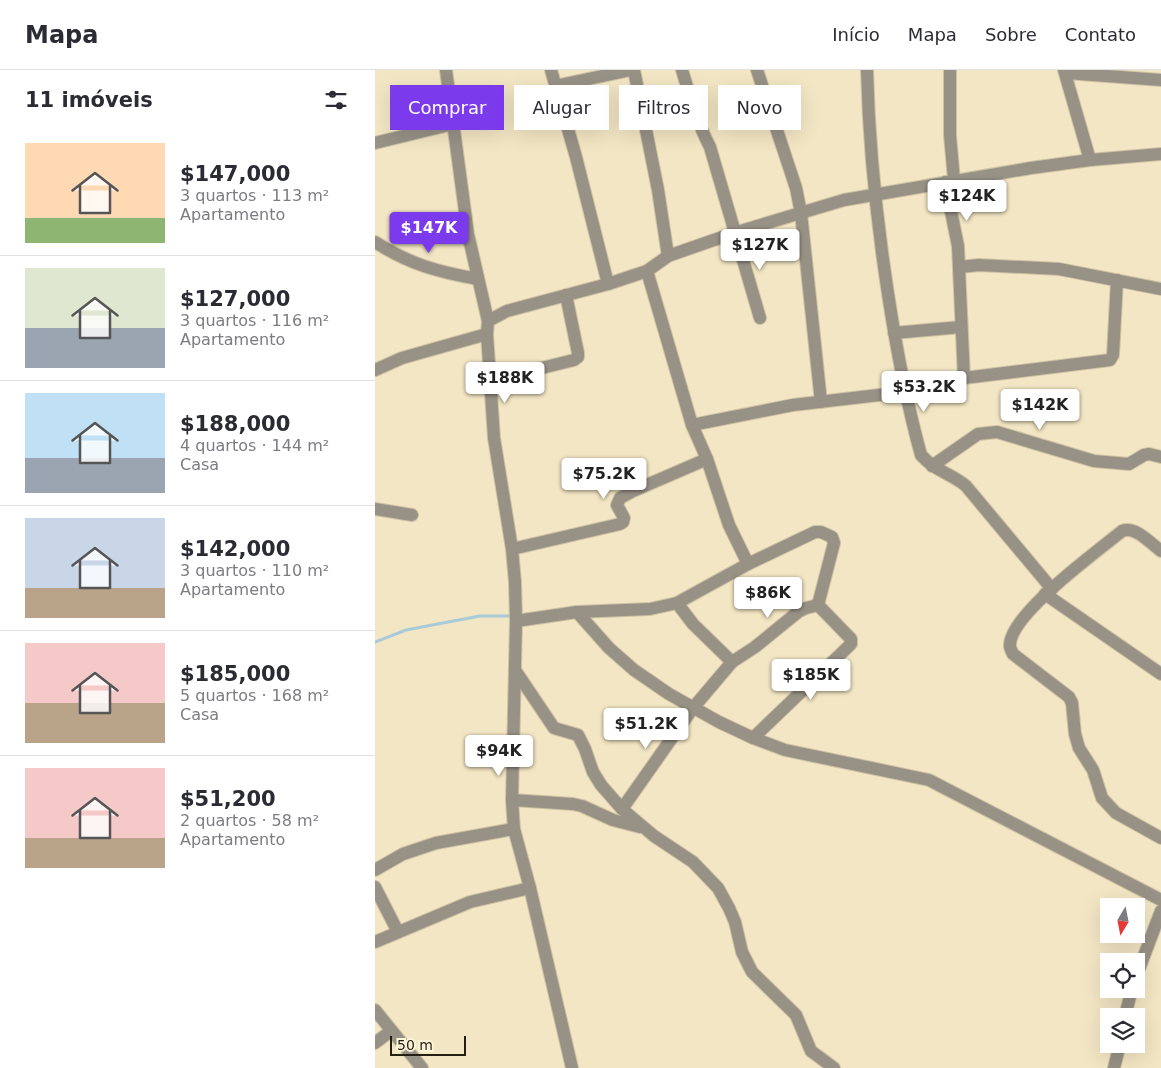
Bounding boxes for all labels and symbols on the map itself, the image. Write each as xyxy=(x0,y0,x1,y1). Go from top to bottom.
pin: $124K xyxy=(932,180,1002,222)
pin: $147K xyxy=(394,212,464,254)
pin: $127K xyxy=(725,228,795,271)
pin: $188K xyxy=(470,362,540,404)
pin: $53.2K xyxy=(883,370,965,413)
pin: $142K xyxy=(1005,388,1075,431)
pin: $75.2K xyxy=(563,458,645,500)
pin: $86K xyxy=(738,576,798,619)
pin: $185K xyxy=(776,658,846,701)
pin: $51.2K xyxy=(605,708,687,750)
pin: $94K xyxy=(469,734,529,777)
north arrow xyxy=(1100,898,1145,942)
scale bar xyxy=(390,1033,466,1056)

